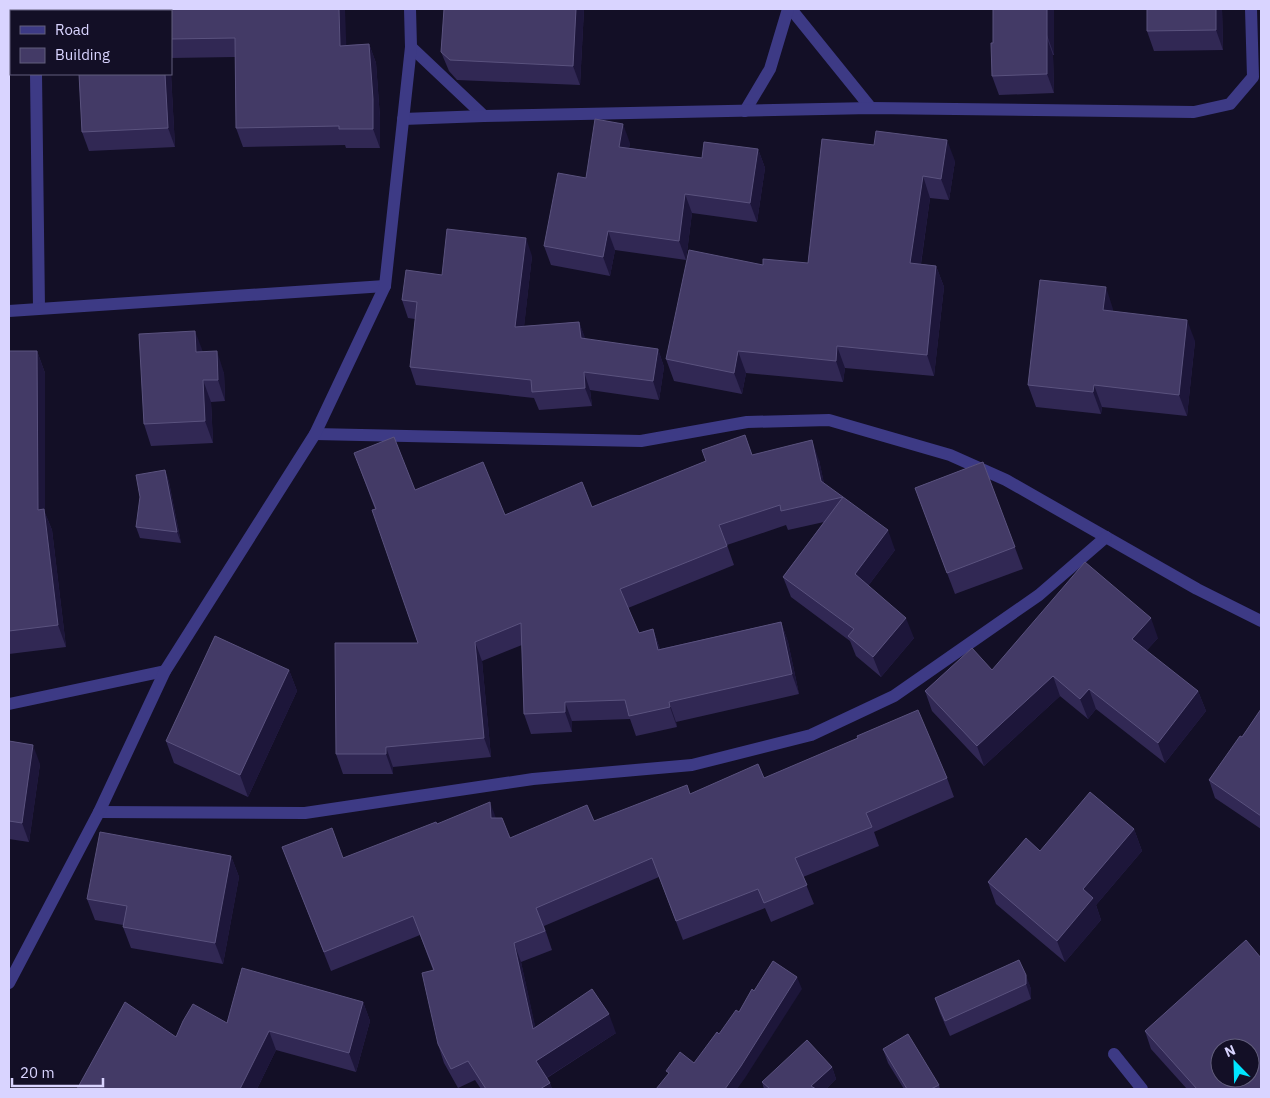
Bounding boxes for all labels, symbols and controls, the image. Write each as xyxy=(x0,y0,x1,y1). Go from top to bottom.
legend xyxy=(10,10,172,75)
text: Road xyxy=(55,20,90,39)
text: Building xyxy=(55,45,110,64)
north arrow xyxy=(1210,1038,1260,1088)
text: N xyxy=(1222,1041,1238,1061)
scale bar xyxy=(12,1056,104,1088)
text: 20 m xyxy=(20,1063,55,1082)

